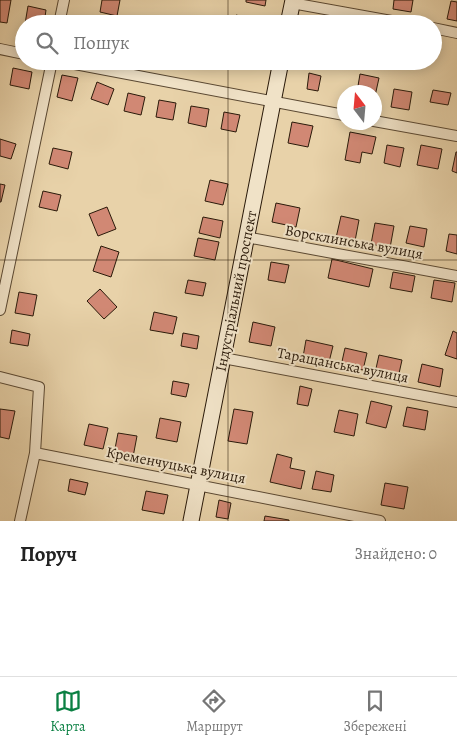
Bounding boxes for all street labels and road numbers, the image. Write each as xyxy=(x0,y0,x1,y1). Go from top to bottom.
street label: Індустріальний проспект xyxy=(211,208,261,373)
street label: Ворсклинська вулиця xyxy=(283,220,425,264)
street label: Таращанська вулиця xyxy=(276,342,410,388)
street label: Кременчуцька вулиця xyxy=(105,442,247,488)

